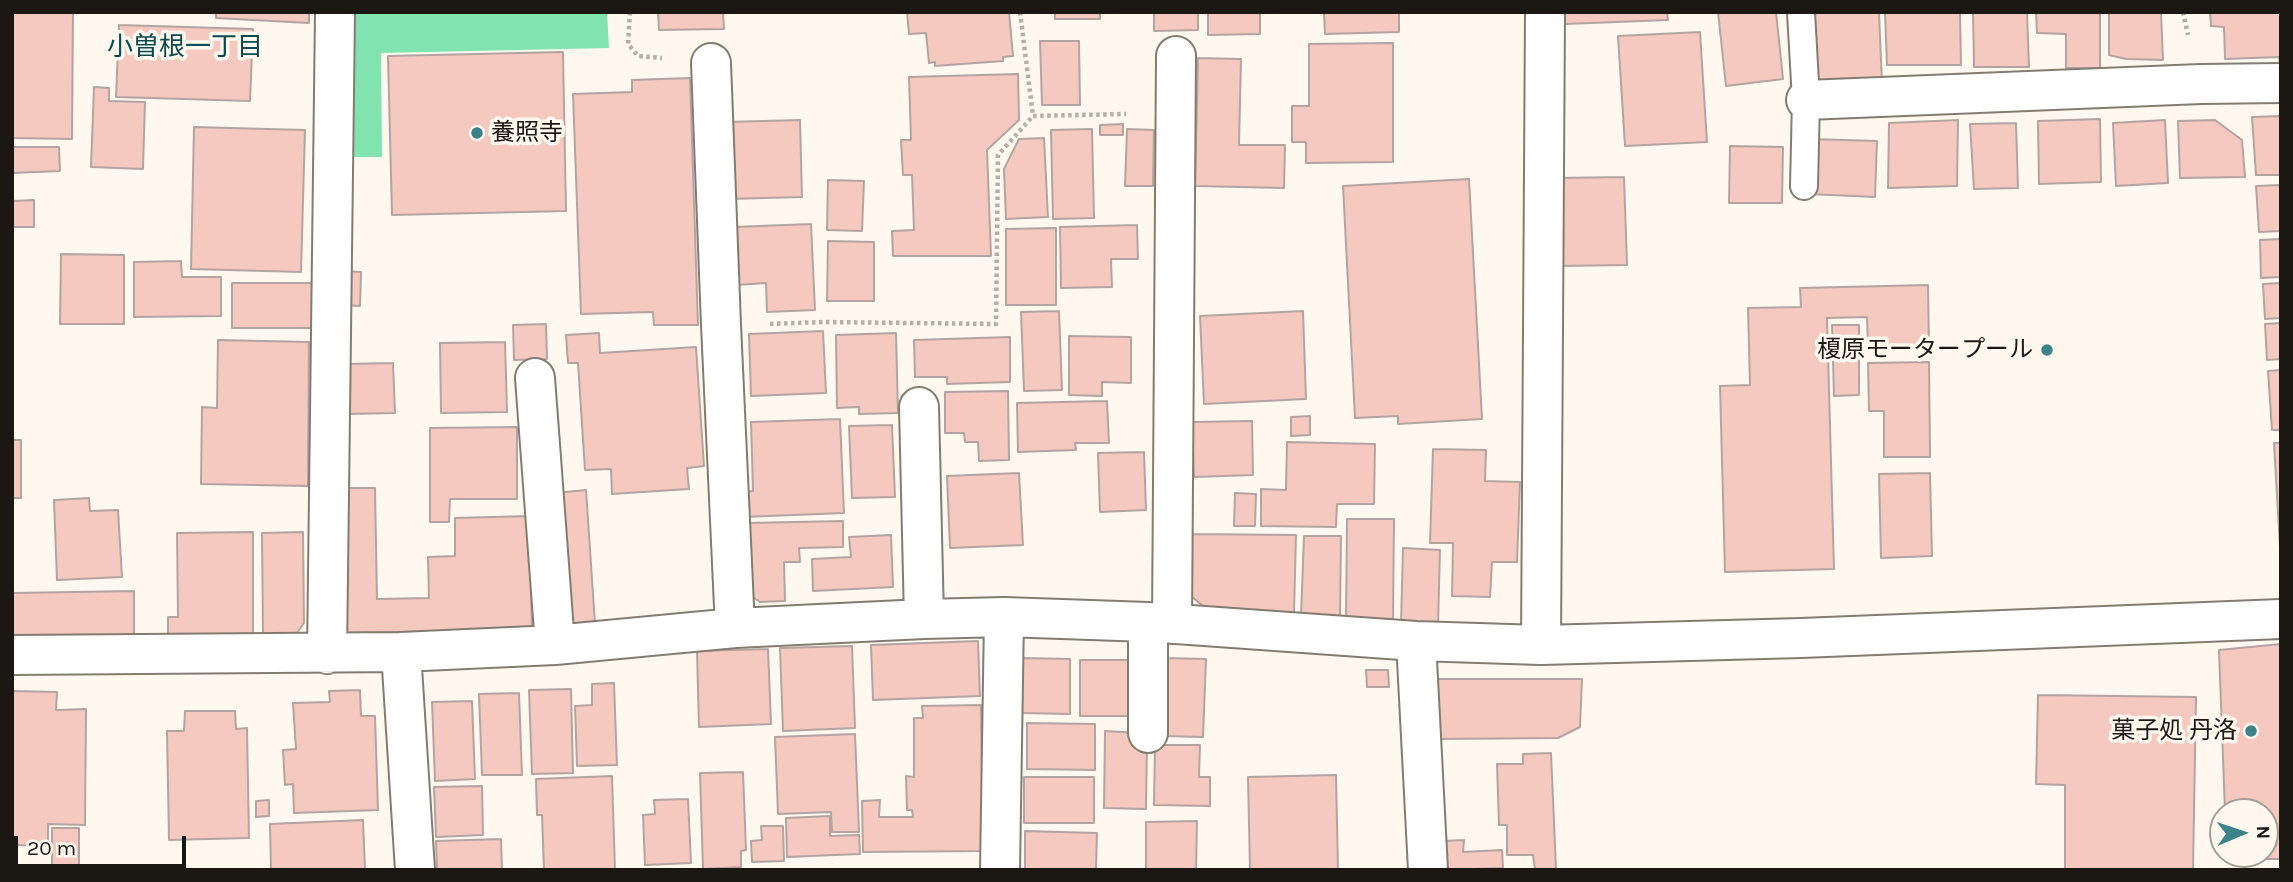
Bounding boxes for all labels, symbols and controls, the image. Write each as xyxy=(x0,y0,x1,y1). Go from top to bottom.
district label: 小曽根一丁目 xyxy=(107,32,263,64)
place label: 養照寺 xyxy=(491,119,563,147)
marker: 養照寺 xyxy=(469,125,485,141)
place label: 榎原モータープール xyxy=(1817,336,2033,364)
marker: 榎原モータープール xyxy=(2039,342,2055,358)
place label: 菓子処 丹洛 xyxy=(2111,717,2237,745)
marker: 菓子処 丹洛 xyxy=(2243,723,2259,739)
north arrow xyxy=(2209,798,2279,868)
scale bar xyxy=(18,822,189,866)
text: N xyxy=(2252,825,2274,840)
text: 20 m xyxy=(27,836,76,860)

